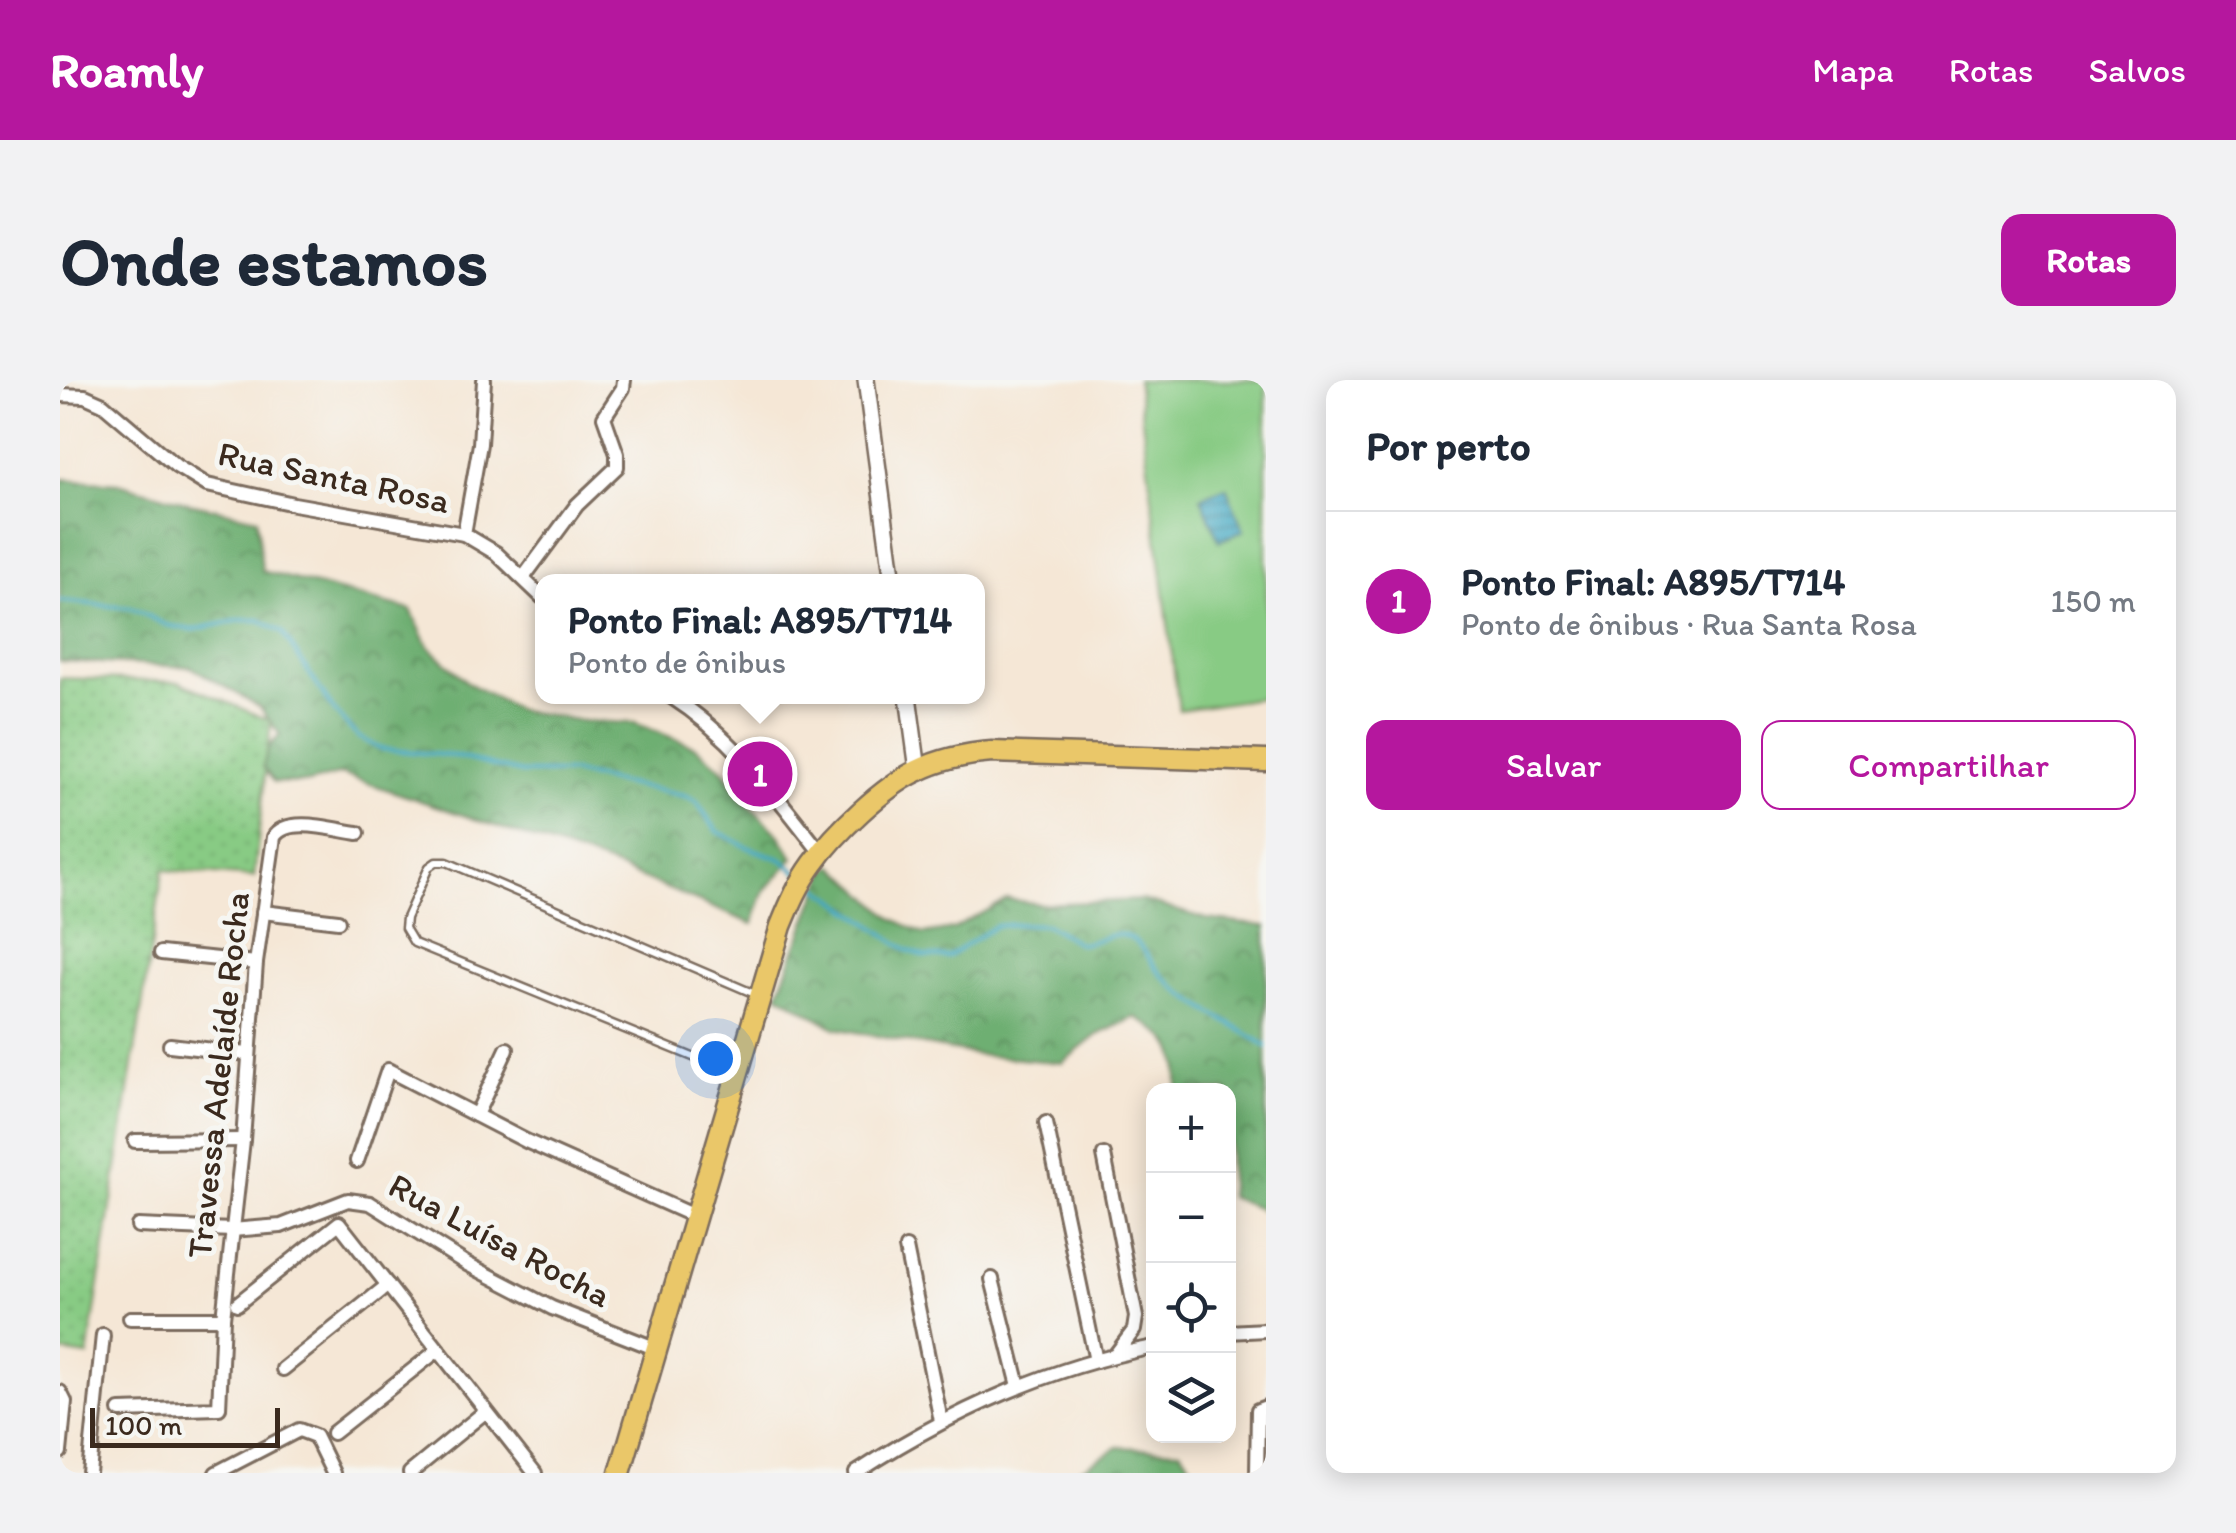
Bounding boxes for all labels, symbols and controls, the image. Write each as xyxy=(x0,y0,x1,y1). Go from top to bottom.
text: Roamly xyxy=(50,41,204,99)
text: Mapa xyxy=(1812,49,1894,91)
text: Rotas xyxy=(1949,49,2033,91)
text: Salvos xyxy=(2088,49,2186,91)
button: Rotas xyxy=(2001,214,2176,306)
text: Onde estamos xyxy=(60,218,488,303)
text: Por perto xyxy=(1366,420,1531,471)
street label: Rua Santa Rosa xyxy=(214,432,454,522)
text: Ponto Final: A895/T714 xyxy=(1461,559,1845,605)
popup xyxy=(535,574,985,704)
text: 1 xyxy=(1391,582,1406,620)
text: 150 m xyxy=(2051,582,2136,620)
text: Ponto Final: A895/T714 xyxy=(568,597,952,643)
text: Ponto de ônibus · Rua Santa Rosa xyxy=(1461,605,1917,643)
text: Ponto de ônibus xyxy=(568,643,786,681)
button: Salvar xyxy=(1366,720,1741,810)
button: Compartilhar xyxy=(1761,720,2136,810)
pin: 1 xyxy=(728,736,792,812)
street label: Travessa Adelaíde Rocha xyxy=(178,890,258,1260)
your location xyxy=(690,1033,741,1084)
map controls xyxy=(1146,1083,1236,1443)
button: + xyxy=(1146,1083,1236,1173)
street label: Rua Luísa Rocha xyxy=(382,1164,618,1316)
button: − xyxy=(1146,1173,1236,1263)
button: locate xyxy=(1146,1263,1236,1353)
button: layers xyxy=(1146,1353,1236,1443)
scale bar xyxy=(90,1403,280,1448)
text: 100 m xyxy=(105,1408,182,1442)

